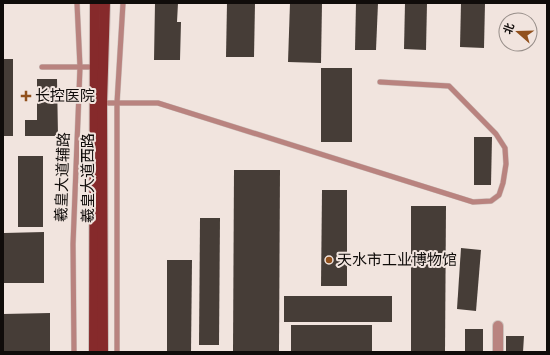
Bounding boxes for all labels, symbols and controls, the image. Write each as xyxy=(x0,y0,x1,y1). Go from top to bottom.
north arrow xyxy=(498,12,538,52)
text: 北 xyxy=(502,22,516,36)
place label: 长控医院 xyxy=(35,88,95,104)
marker: 长控医院 xyxy=(20,90,32,102)
street label: 羲皇大道辅路 xyxy=(53,132,72,222)
street label: 羲皇大道西路 xyxy=(80,133,96,223)
place label: 天水市工业博物馆 xyxy=(337,251,457,268)
marker: 天水市工业博物馆 xyxy=(324,255,334,265)

